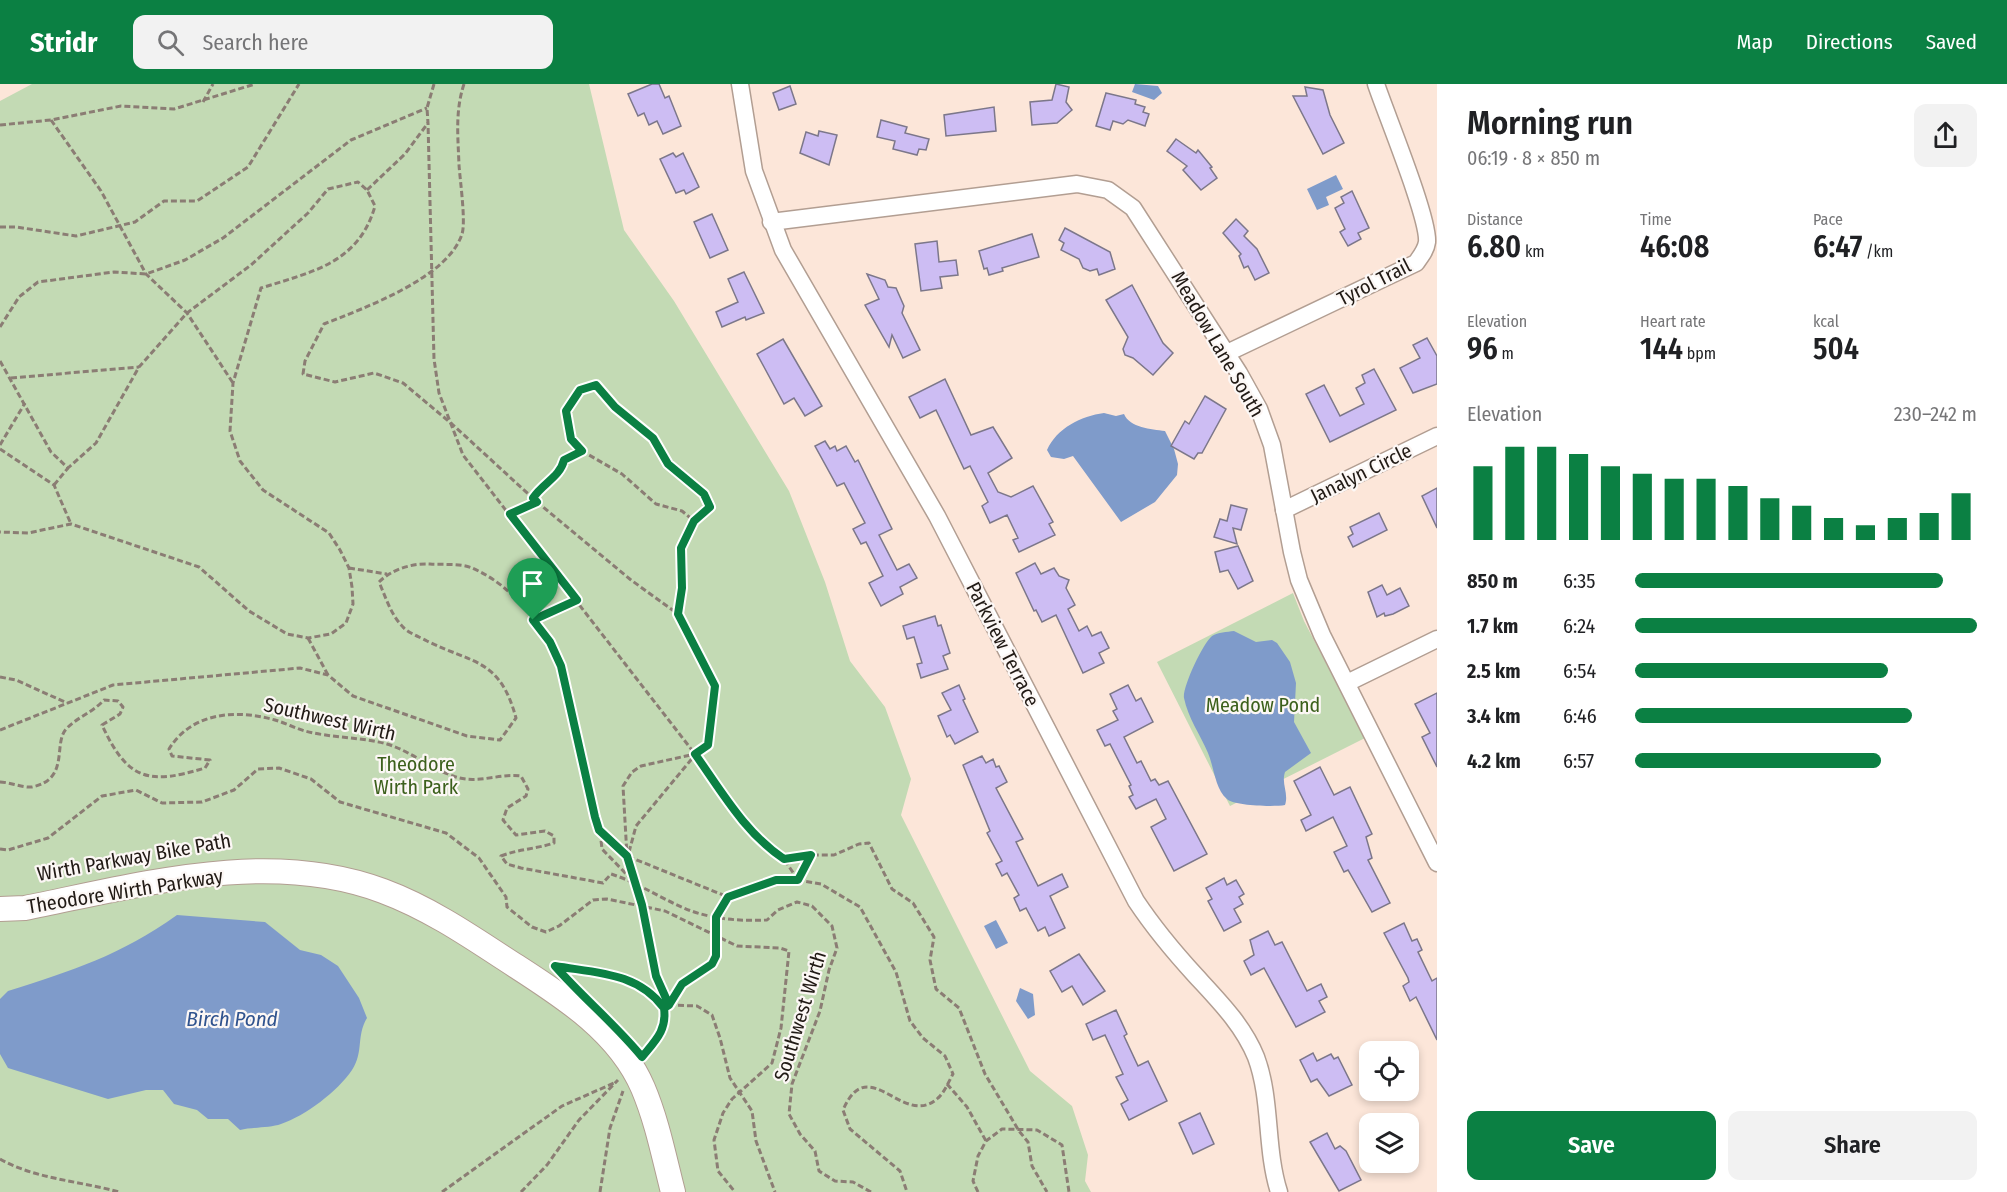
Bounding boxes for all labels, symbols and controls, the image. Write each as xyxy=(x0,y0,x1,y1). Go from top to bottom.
search box xyxy=(133,15,553,69)
text: Stridr xyxy=(30,26,97,59)
icon: search xyxy=(154,26,187,59)
text: Search here xyxy=(202,29,308,56)
text: Map xyxy=(1736,29,1773,55)
text: Directions xyxy=(1806,29,1893,55)
text: Saved xyxy=(1926,29,1977,55)
text: Morning run xyxy=(1467,103,1633,143)
button: share xyxy=(1914,104,1977,167)
text: 06:19 · 8 × 850 m xyxy=(1467,146,1600,170)
text: Distance xyxy=(1467,210,1523,229)
text: Time xyxy=(1640,210,1672,229)
text: Pace xyxy=(1813,210,1843,229)
text: 6.80 xyxy=(1467,229,1521,265)
text: 46:08 xyxy=(1640,229,1709,265)
text: 6:47 xyxy=(1813,229,1862,265)
text: km xyxy=(1521,242,1545,261)
text: /km xyxy=(1862,242,1893,261)
street label: Tyrol Trail xyxy=(1333,253,1415,311)
street label: Meadow Lane South xyxy=(1167,267,1269,421)
text: Elevation xyxy=(1467,312,1527,331)
text: Heart rate xyxy=(1640,312,1706,331)
text: kcal xyxy=(1813,312,1839,331)
text: 96 xyxy=(1467,331,1498,367)
text: 144 xyxy=(1640,331,1683,367)
text: 504 xyxy=(1813,331,1859,367)
text: m xyxy=(1498,344,1514,363)
text: bpm xyxy=(1683,344,1716,363)
text: Elevation xyxy=(1467,402,1542,426)
text: 230–242 m xyxy=(1894,402,1977,426)
street label: Janalyn Circle xyxy=(1306,438,1416,508)
pin xyxy=(507,558,558,620)
icon: arrive xyxy=(516,567,549,600)
text: 850 m xyxy=(1467,569,1518,593)
text: 6:35 xyxy=(1563,569,1596,593)
street label: Parkview Terrace xyxy=(961,578,1045,710)
text: 1.7 km xyxy=(1467,614,1518,638)
text: 6:24 xyxy=(1563,614,1595,638)
text: 2.5 km xyxy=(1467,659,1520,683)
text: 6:54 xyxy=(1563,659,1596,683)
street label: Southwest Wirth xyxy=(262,692,398,746)
park label: Meadow Pond xyxy=(1206,693,1320,717)
text: 3.4 km xyxy=(1467,704,1520,728)
text: 6:46 xyxy=(1563,704,1597,728)
text: 4.2 km xyxy=(1467,749,1521,773)
text: 6:57 xyxy=(1563,749,1594,773)
park label: Theodore Wirth Park xyxy=(374,752,459,799)
street label: Wirth Parkway Bike Path xyxy=(35,828,233,886)
street label: Theodore Wirth Parkway xyxy=(25,864,225,918)
street label: Southwest Wirth xyxy=(769,948,831,1084)
water label: Birch Pond xyxy=(186,1006,278,1032)
map controls xyxy=(1359,1041,1419,1173)
button: locate xyxy=(1359,1041,1419,1101)
button: Save xyxy=(1467,1111,1716,1180)
button: Share xyxy=(1728,1111,1977,1180)
button: layers xyxy=(1359,1113,1419,1173)

